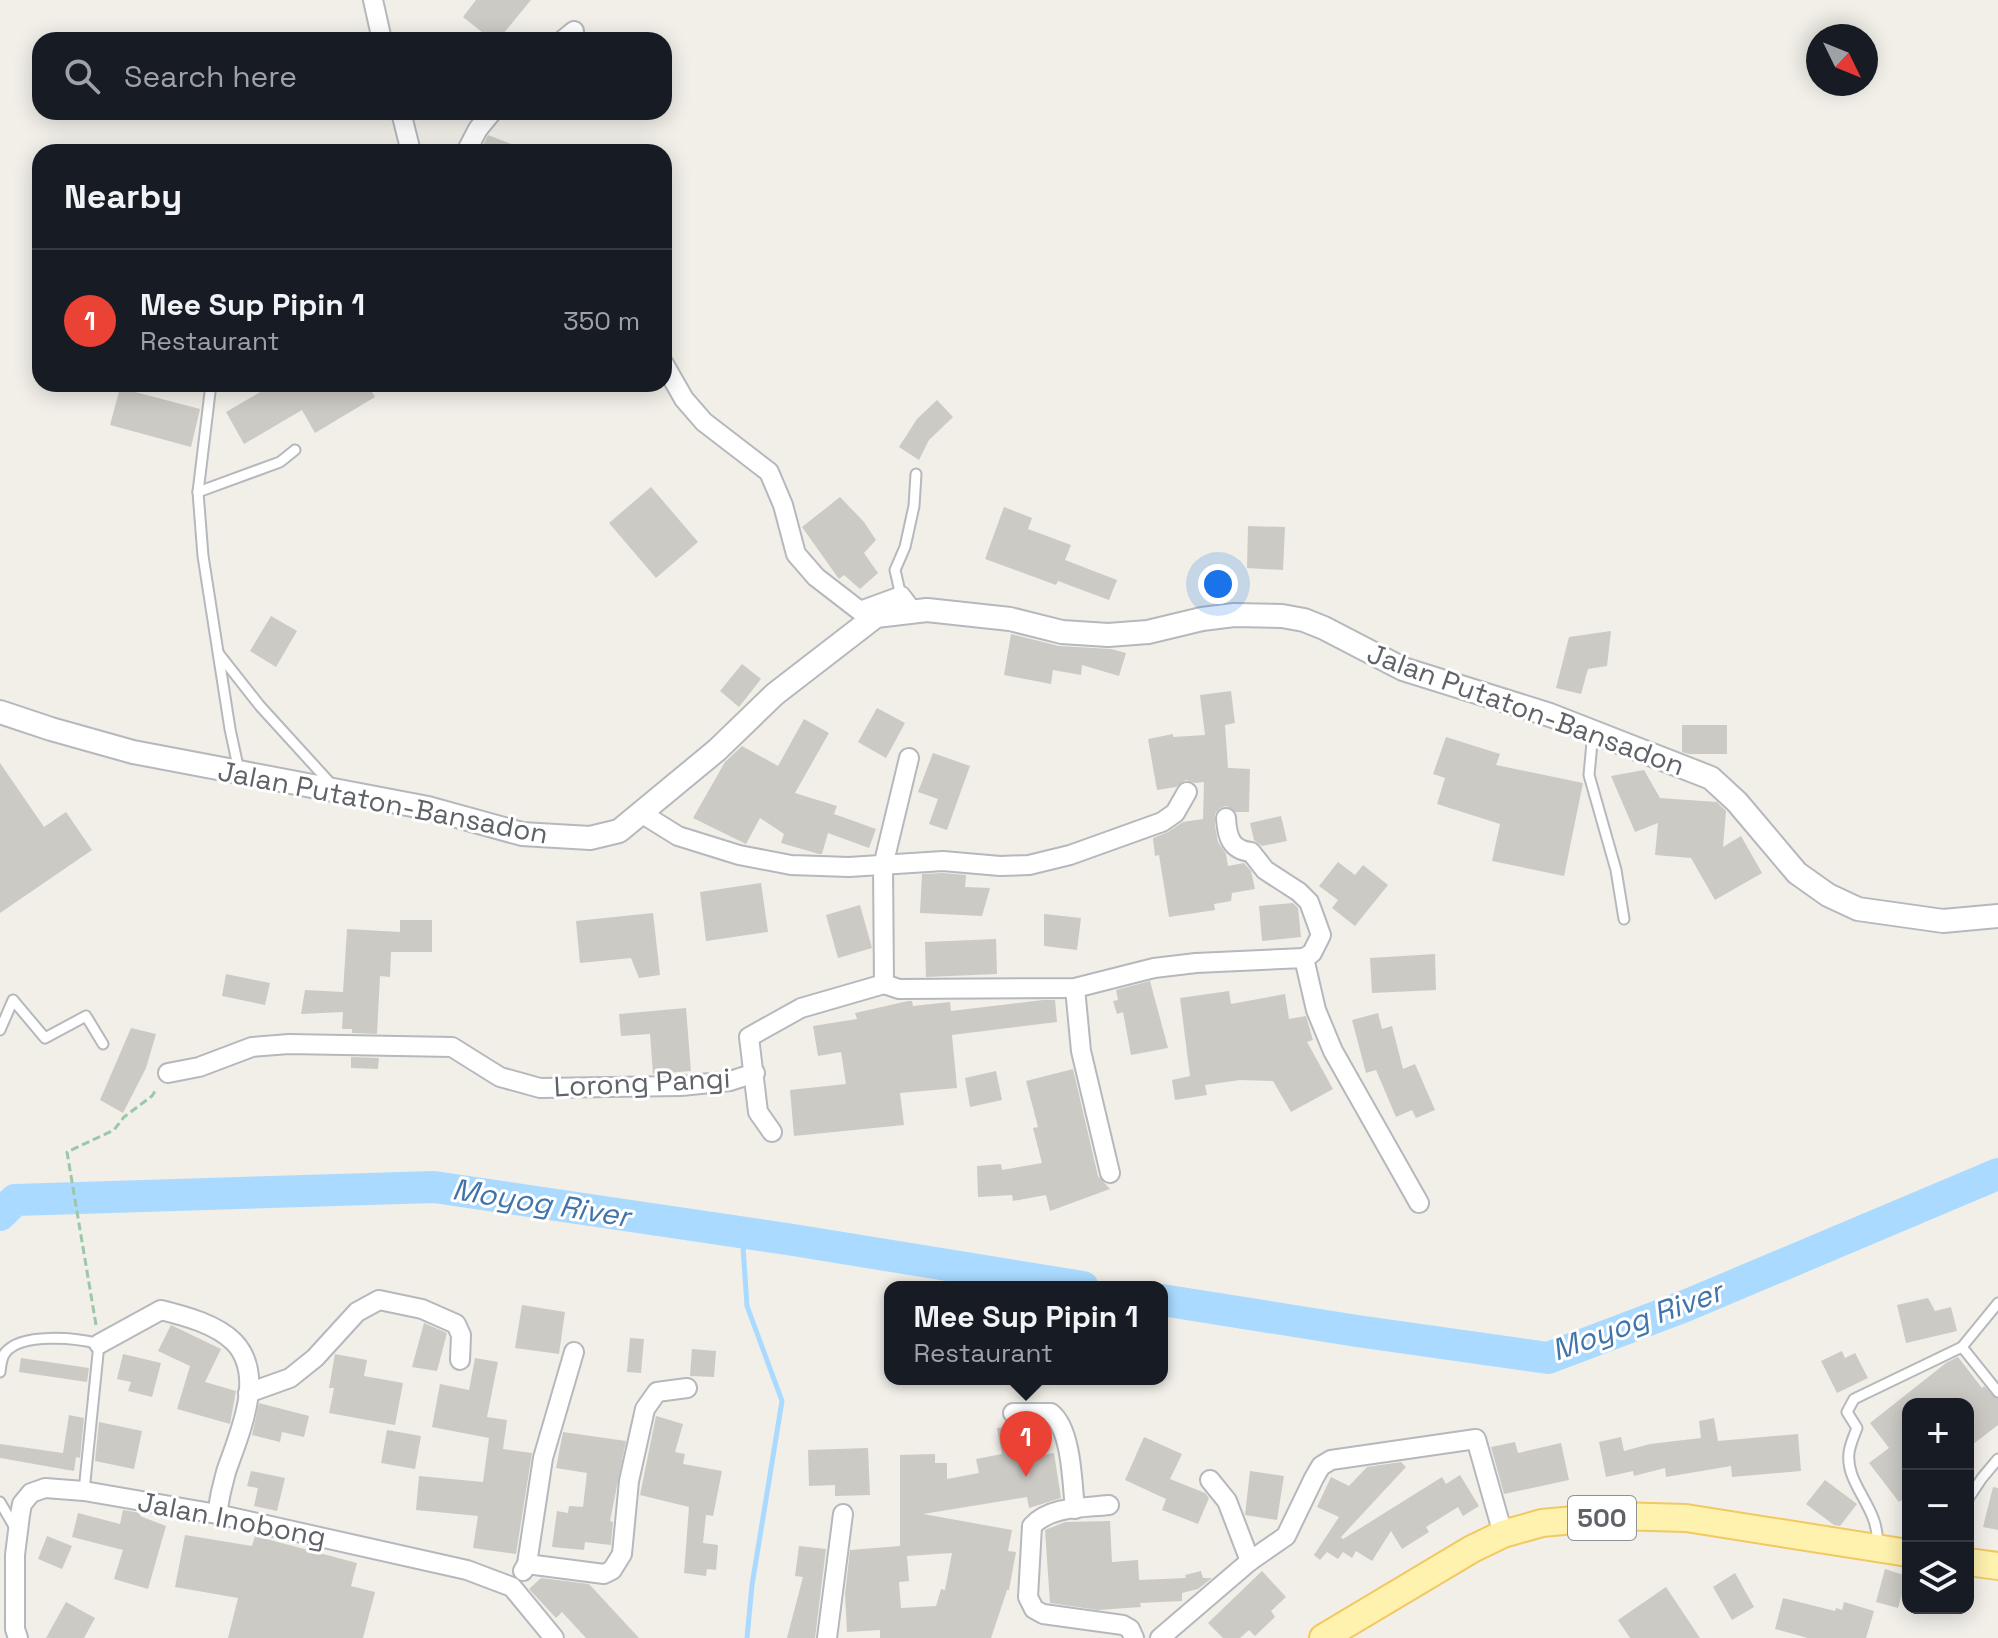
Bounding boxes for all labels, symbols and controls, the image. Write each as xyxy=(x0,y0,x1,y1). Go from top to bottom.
north arrow xyxy=(1806,24,1878,96)
search box xyxy=(32,32,672,120)
icon: search xyxy=(60,54,104,98)
text: Search here xyxy=(124,57,297,96)
text: Nearby xyxy=(64,175,182,218)
text: Mee Sup Pipin 1 xyxy=(140,285,365,324)
text: 1 xyxy=(84,304,96,338)
text: 350 m xyxy=(563,304,640,338)
text: Restaurant xyxy=(140,324,279,358)
your location xyxy=(1198,564,1238,604)
street label: Jalan Putaton-Bansadon xyxy=(1362,635,1690,783)
street label: Jalan Putaton-Bansadon xyxy=(215,752,551,852)
street label: Lorong Pangi xyxy=(553,1059,731,1105)
water label: Moyog River xyxy=(449,1169,635,1236)
water label: Moyog River xyxy=(1546,1271,1730,1370)
popup xyxy=(884,1281,1168,1385)
text: Mee Sup Pipin 1 xyxy=(914,1297,1139,1336)
text: Restaurant xyxy=(914,1336,1053,1370)
map controls xyxy=(1902,1398,1974,1614)
button: + xyxy=(1902,1398,1974,1470)
pin: 1 xyxy=(1000,1411,1052,1477)
button: − xyxy=(1902,1470,1974,1542)
street label: Jalan Inobong xyxy=(135,1483,329,1555)
road number: 500 xyxy=(1568,1496,1636,1540)
button: layers xyxy=(1902,1542,1974,1614)

